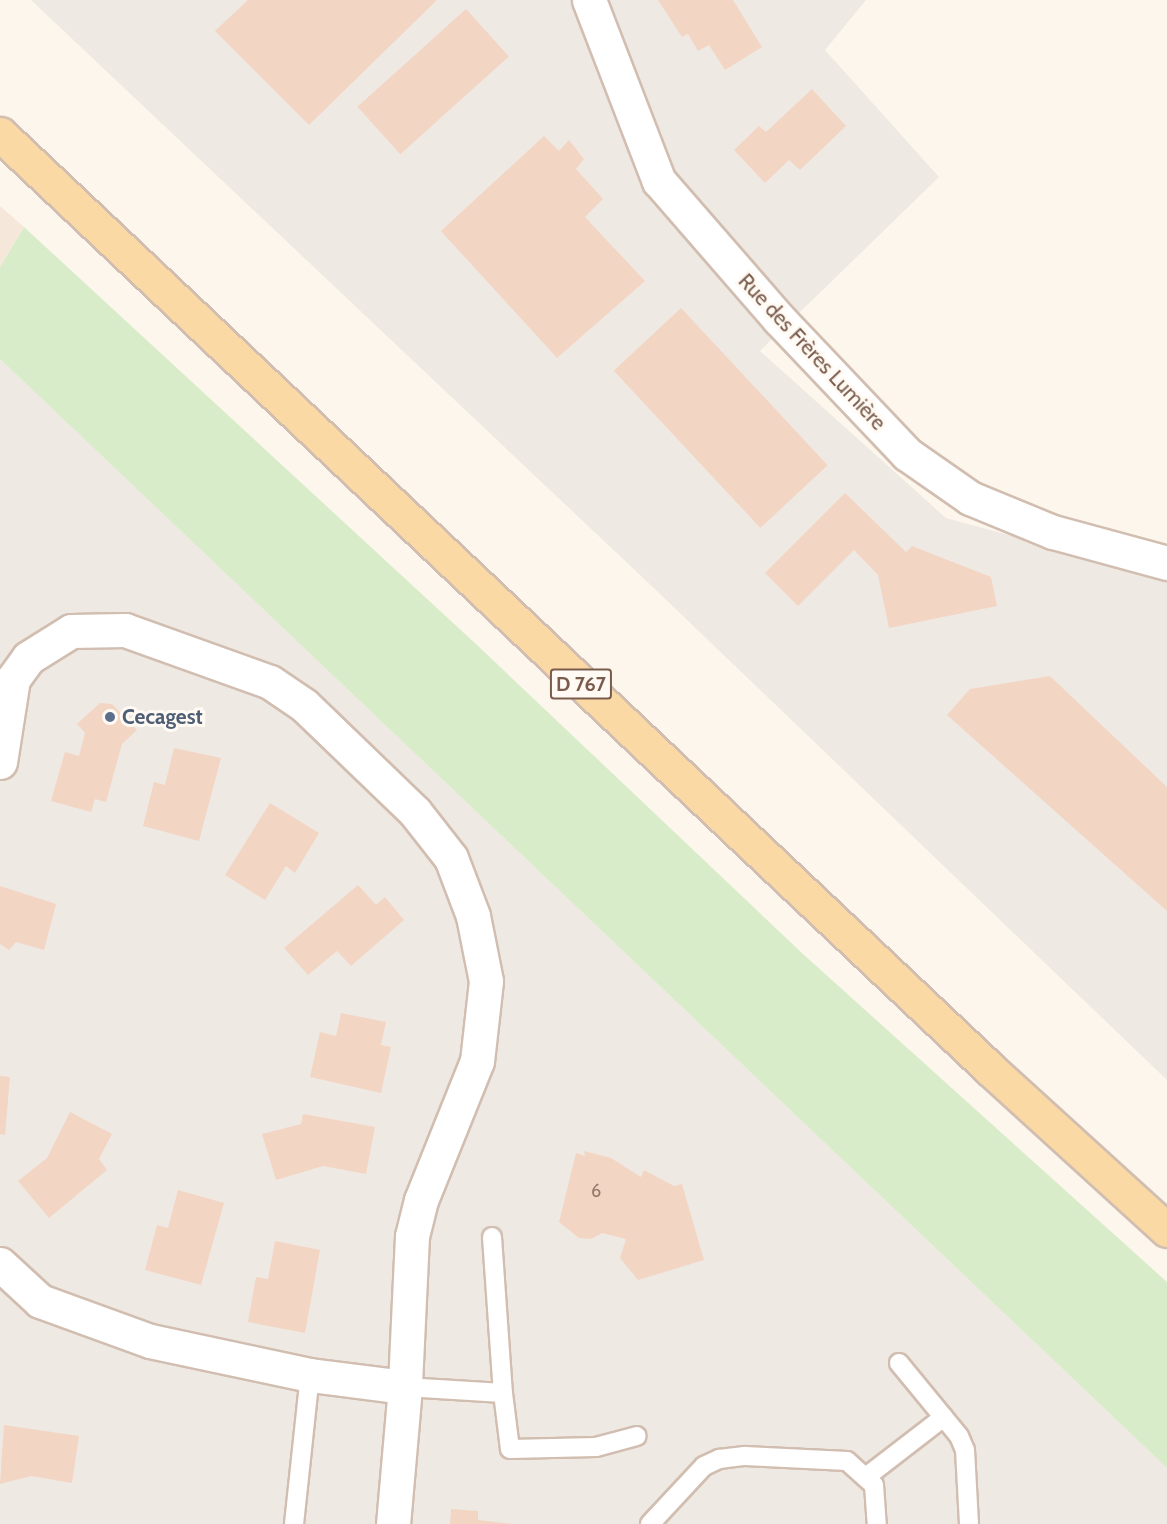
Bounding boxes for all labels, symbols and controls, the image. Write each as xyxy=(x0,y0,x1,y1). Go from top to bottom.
street label: Rue des Frères Lumière xyxy=(733,269,891,435)
road number: D 767 xyxy=(550,667,612,701)
place label: Cecagest xyxy=(122,704,203,730)
marker: Cecagest xyxy=(103,710,117,724)
house number: 6 xyxy=(591,1180,601,1202)

